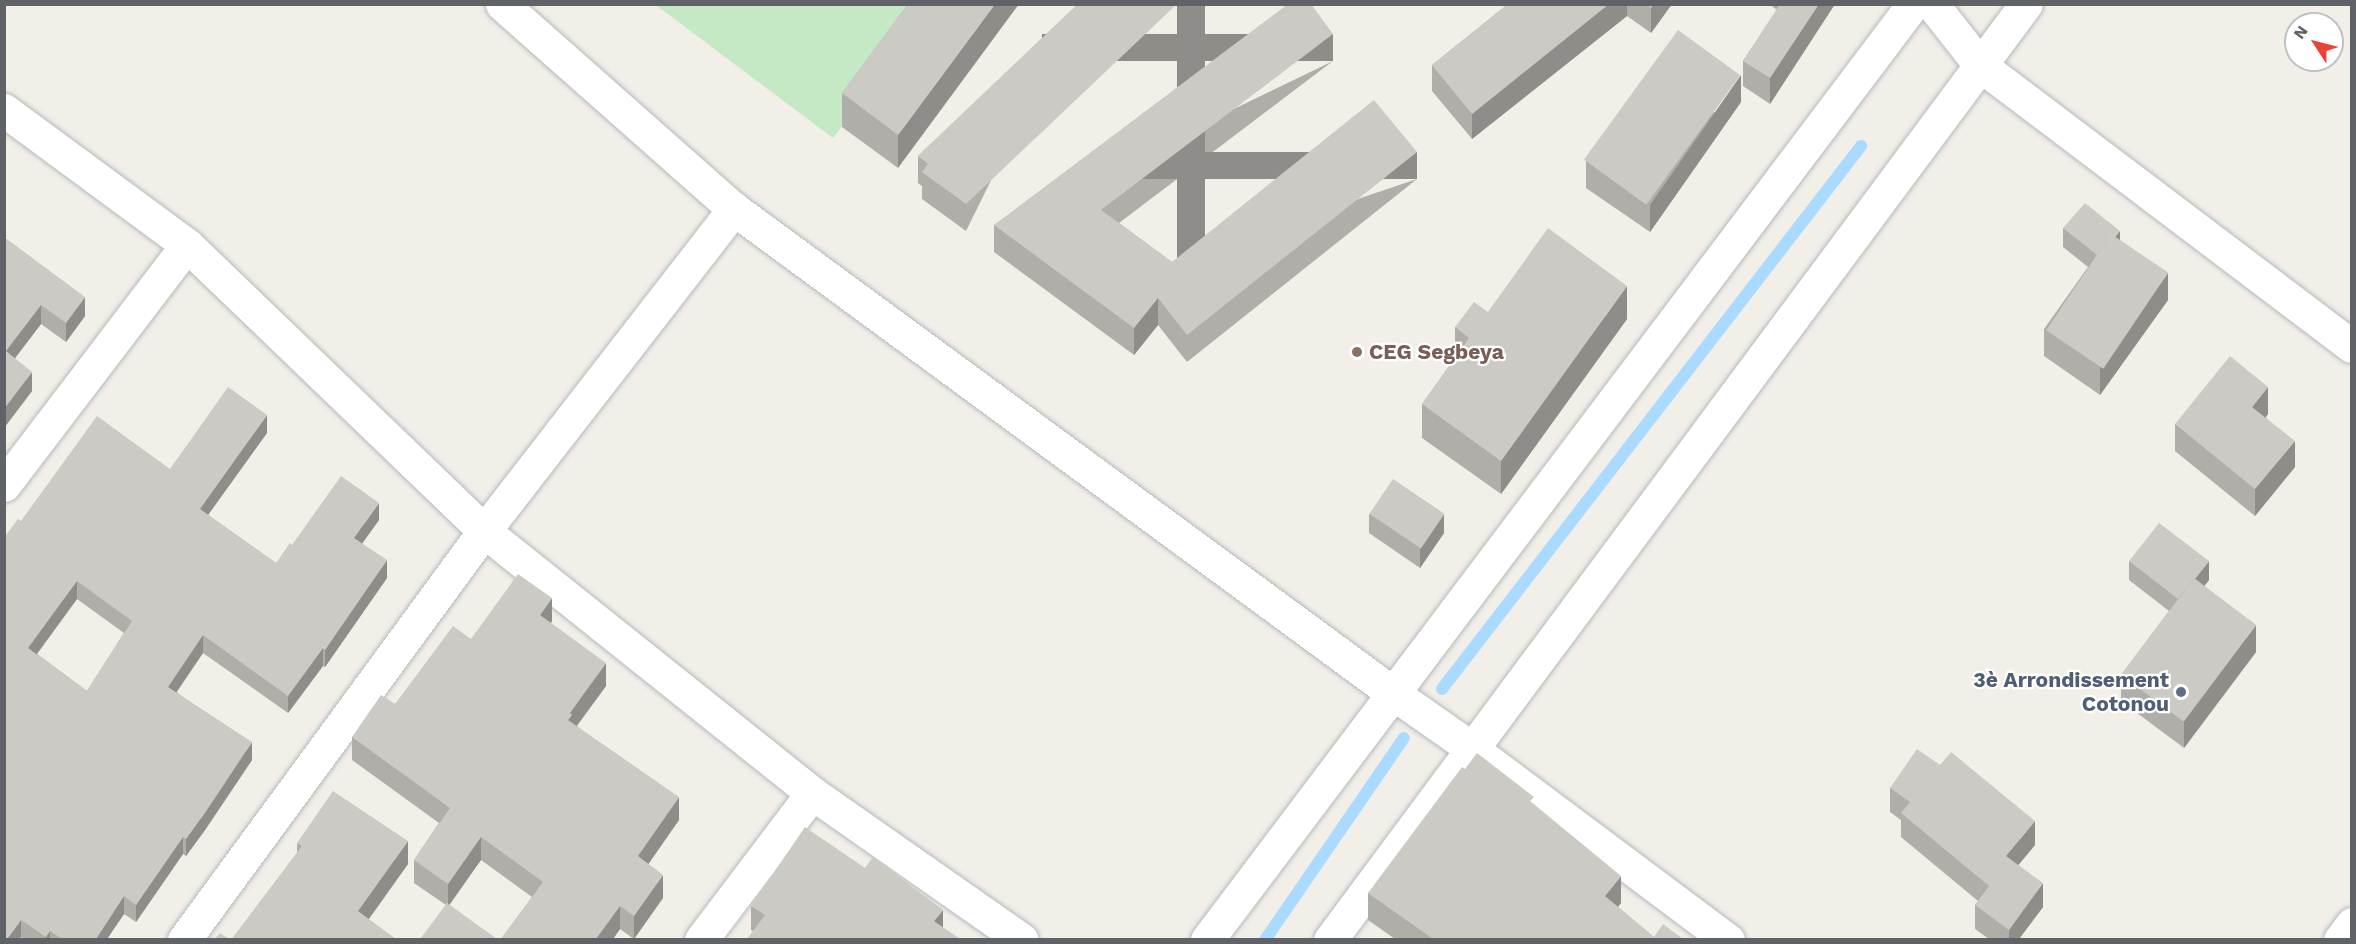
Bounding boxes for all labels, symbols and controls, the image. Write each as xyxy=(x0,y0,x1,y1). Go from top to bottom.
north arrow xyxy=(2284,12,2344,72)
text: N xyxy=(2289,22,2312,43)
place label: CEG Segbeya xyxy=(1369,339,1504,365)
marker: CEG Segbeya xyxy=(1350,345,1364,359)
place label: 3è Arrondissement Cotonou xyxy=(1973,667,2169,717)
marker: 3è Arrondissement Cotonou xyxy=(2174,685,2188,699)

